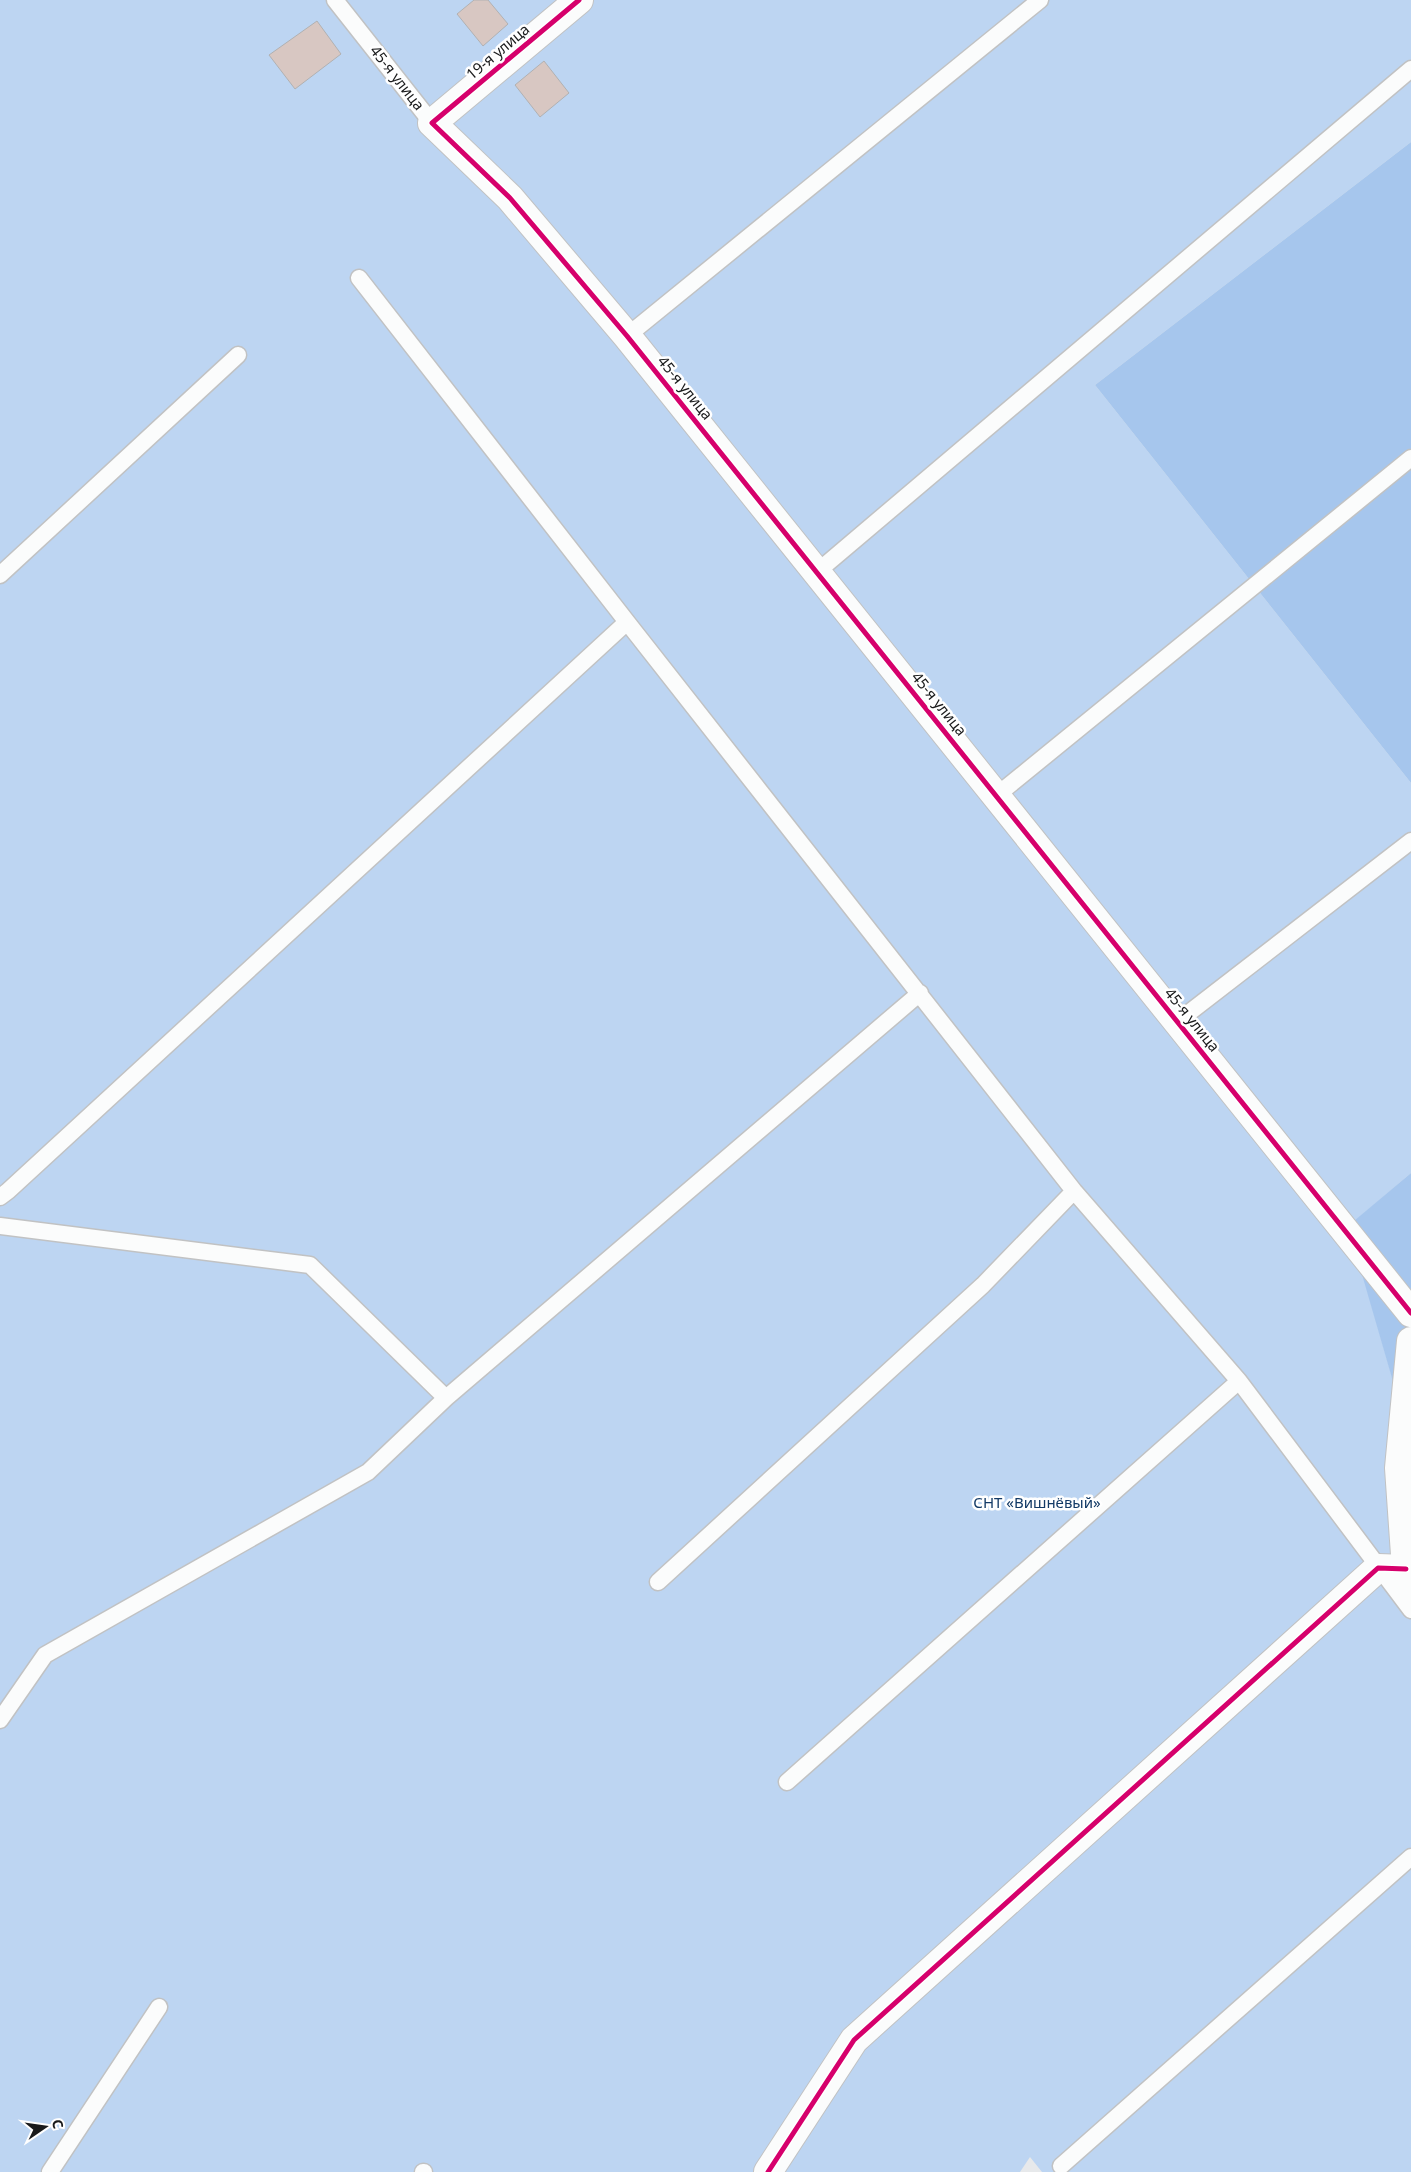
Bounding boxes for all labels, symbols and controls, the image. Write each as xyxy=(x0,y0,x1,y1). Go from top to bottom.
street label: 19-я улица xyxy=(461,19,533,84)
street label: 45-я улица xyxy=(366,41,429,114)
street label: 45-я улица xyxy=(654,351,718,424)
street label: 45-я улица xyxy=(908,667,972,740)
street label: 45-я улица xyxy=(1161,983,1225,1056)
park label: СНТ «Вишнёвый» xyxy=(973,1492,1101,1512)
north arrow xyxy=(20,2102,70,2152)
text: С xyxy=(48,2117,68,2131)

